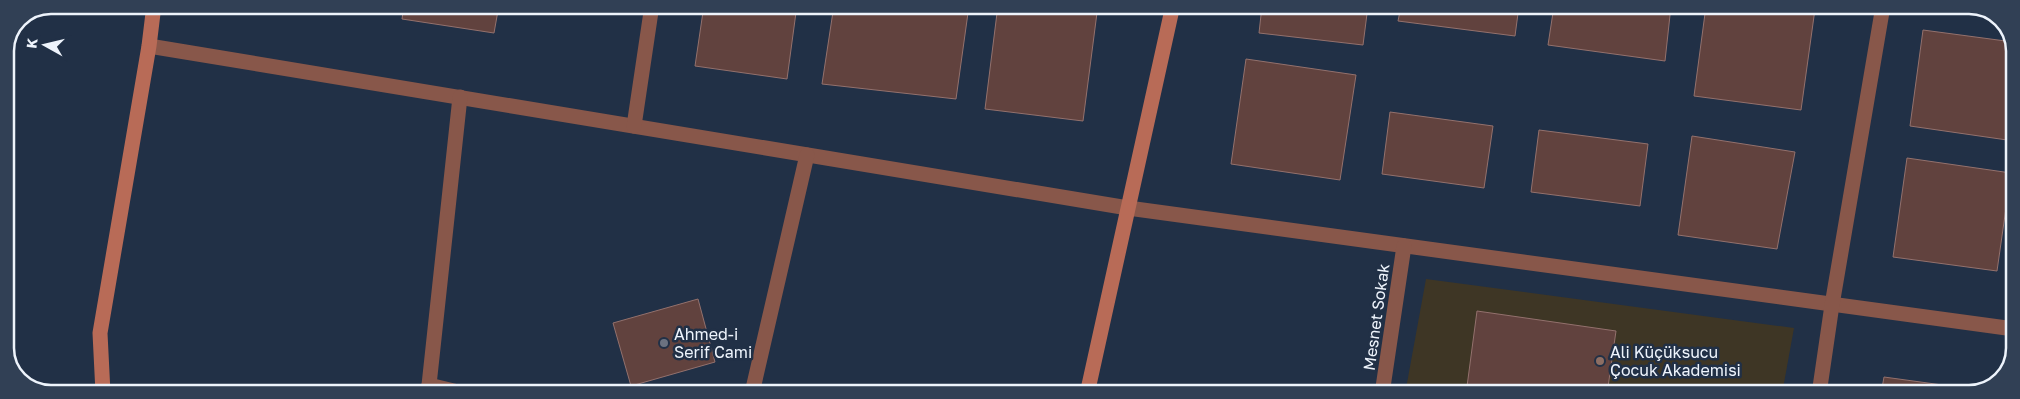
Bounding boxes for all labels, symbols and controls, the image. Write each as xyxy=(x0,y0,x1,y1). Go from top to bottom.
north arrow xyxy=(20,20,70,70)
text: K xyxy=(23,37,41,49)
street label: Mesnet Sokak xyxy=(1359,262,1393,372)
place label: Ahmed-i Serif Cami xyxy=(674,324,752,362)
marker: Ahmed-i Serif Cami xyxy=(658,337,670,349)
place label: Ali Küçüksucu Çocuk Akademisi xyxy=(1610,342,1741,380)
marker: Ali Küçüksucu Çocuk Akademisi xyxy=(1594,355,1606,367)

